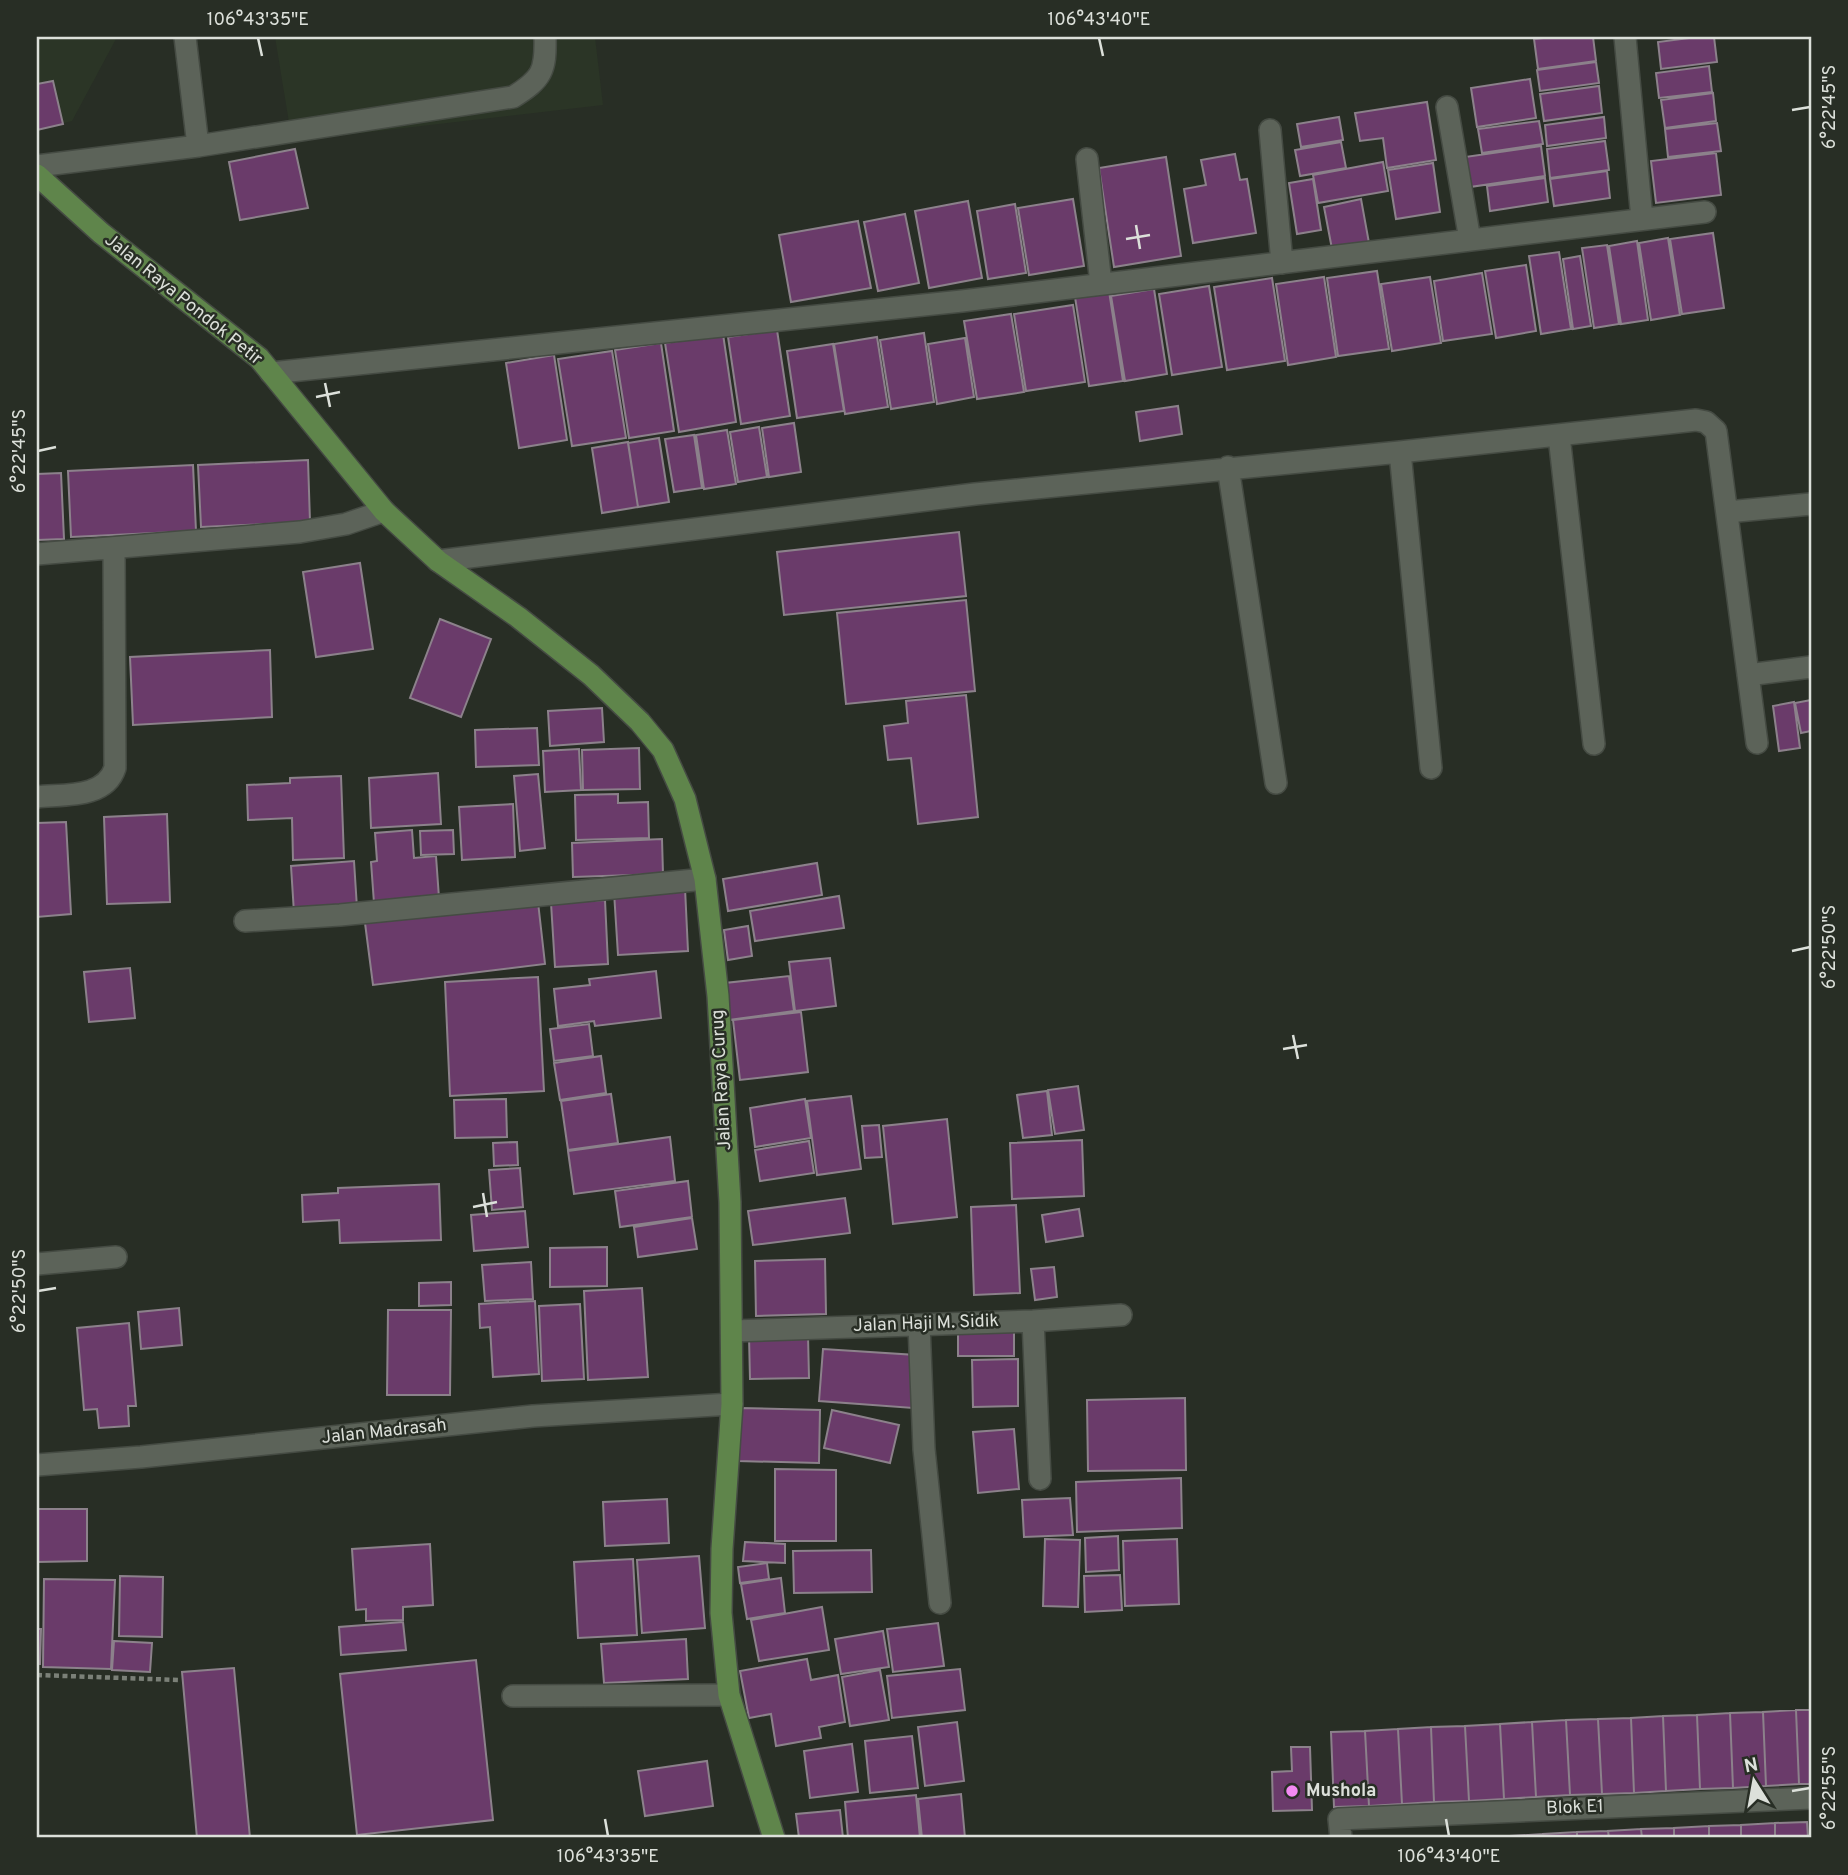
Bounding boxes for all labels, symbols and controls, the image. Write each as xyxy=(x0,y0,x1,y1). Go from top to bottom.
text: 106°43'35"E xyxy=(207,9,309,32)
text: 106°43'40"E xyxy=(1047,9,1151,32)
text: 6°22'45"S xyxy=(1819,65,1842,149)
street label: Jalan Raya Pondok Petir xyxy=(99,229,267,371)
text: 6°22'45"S xyxy=(9,409,32,493)
text: 6°22'50"S xyxy=(1819,905,1842,989)
street label: Jalan Raya Curug xyxy=(707,1009,737,1151)
text: 6°22'50"S xyxy=(9,1249,32,1333)
street label: Jalan Haji M. Sidik xyxy=(853,1310,999,1338)
street label: Jalan Madrasah xyxy=(320,1414,448,1450)
north arrow xyxy=(1718,1745,1788,1815)
text: 6°22'55"S xyxy=(1819,1746,1842,1830)
text: N xyxy=(1742,1753,1760,1779)
place label: Mushola xyxy=(1306,1780,1376,1803)
marker: Mushola xyxy=(1284,1783,1300,1799)
street label: Blok E1 xyxy=(1546,1795,1604,1821)
text: 106°43'35"E xyxy=(557,1846,659,1869)
text: 106°43'40"E xyxy=(1397,1846,1501,1869)

